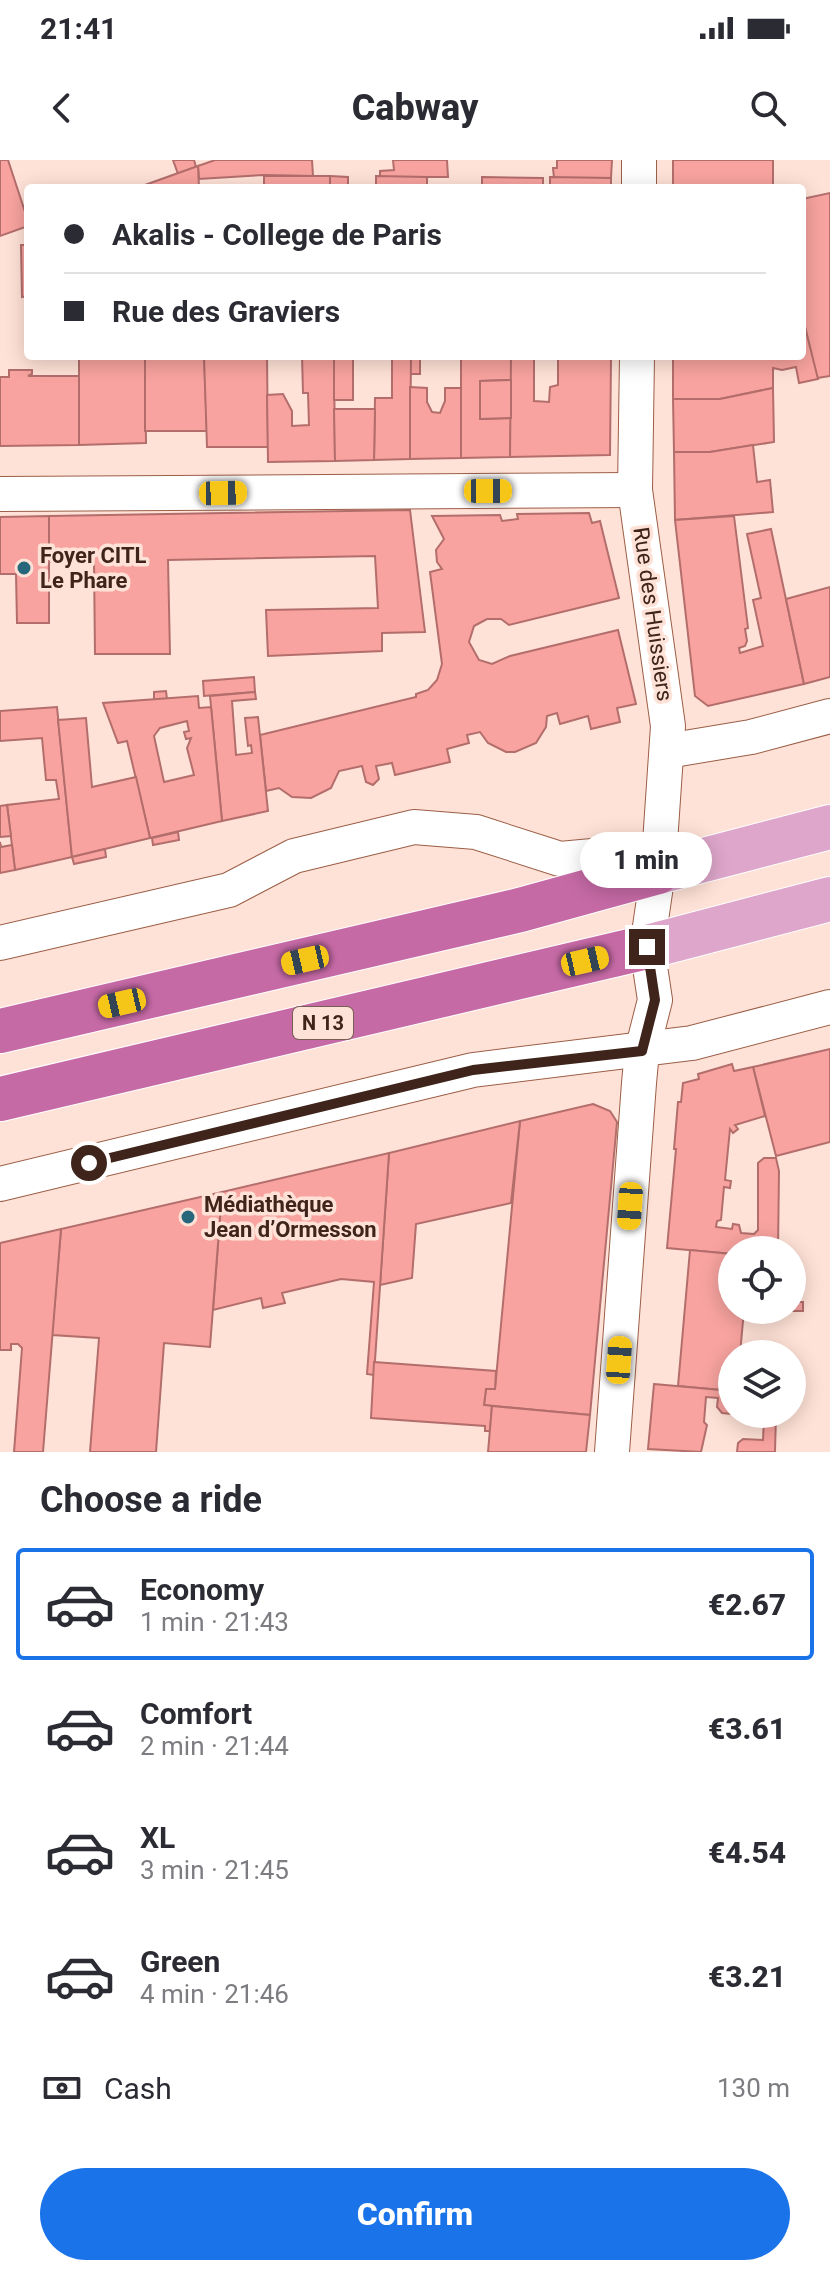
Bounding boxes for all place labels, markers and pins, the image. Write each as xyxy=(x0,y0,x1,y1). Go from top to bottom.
place label: Foyer CITL Le Phare xyxy=(40,543,147,593)
marker: Foyer CITL Le Phare xyxy=(15,559,33,577)
place label: Médiathèque Jean d’Ormesson xyxy=(204,1192,377,1242)
marker: Médiathèque Jean d’Ormesson xyxy=(179,1208,197,1226)

